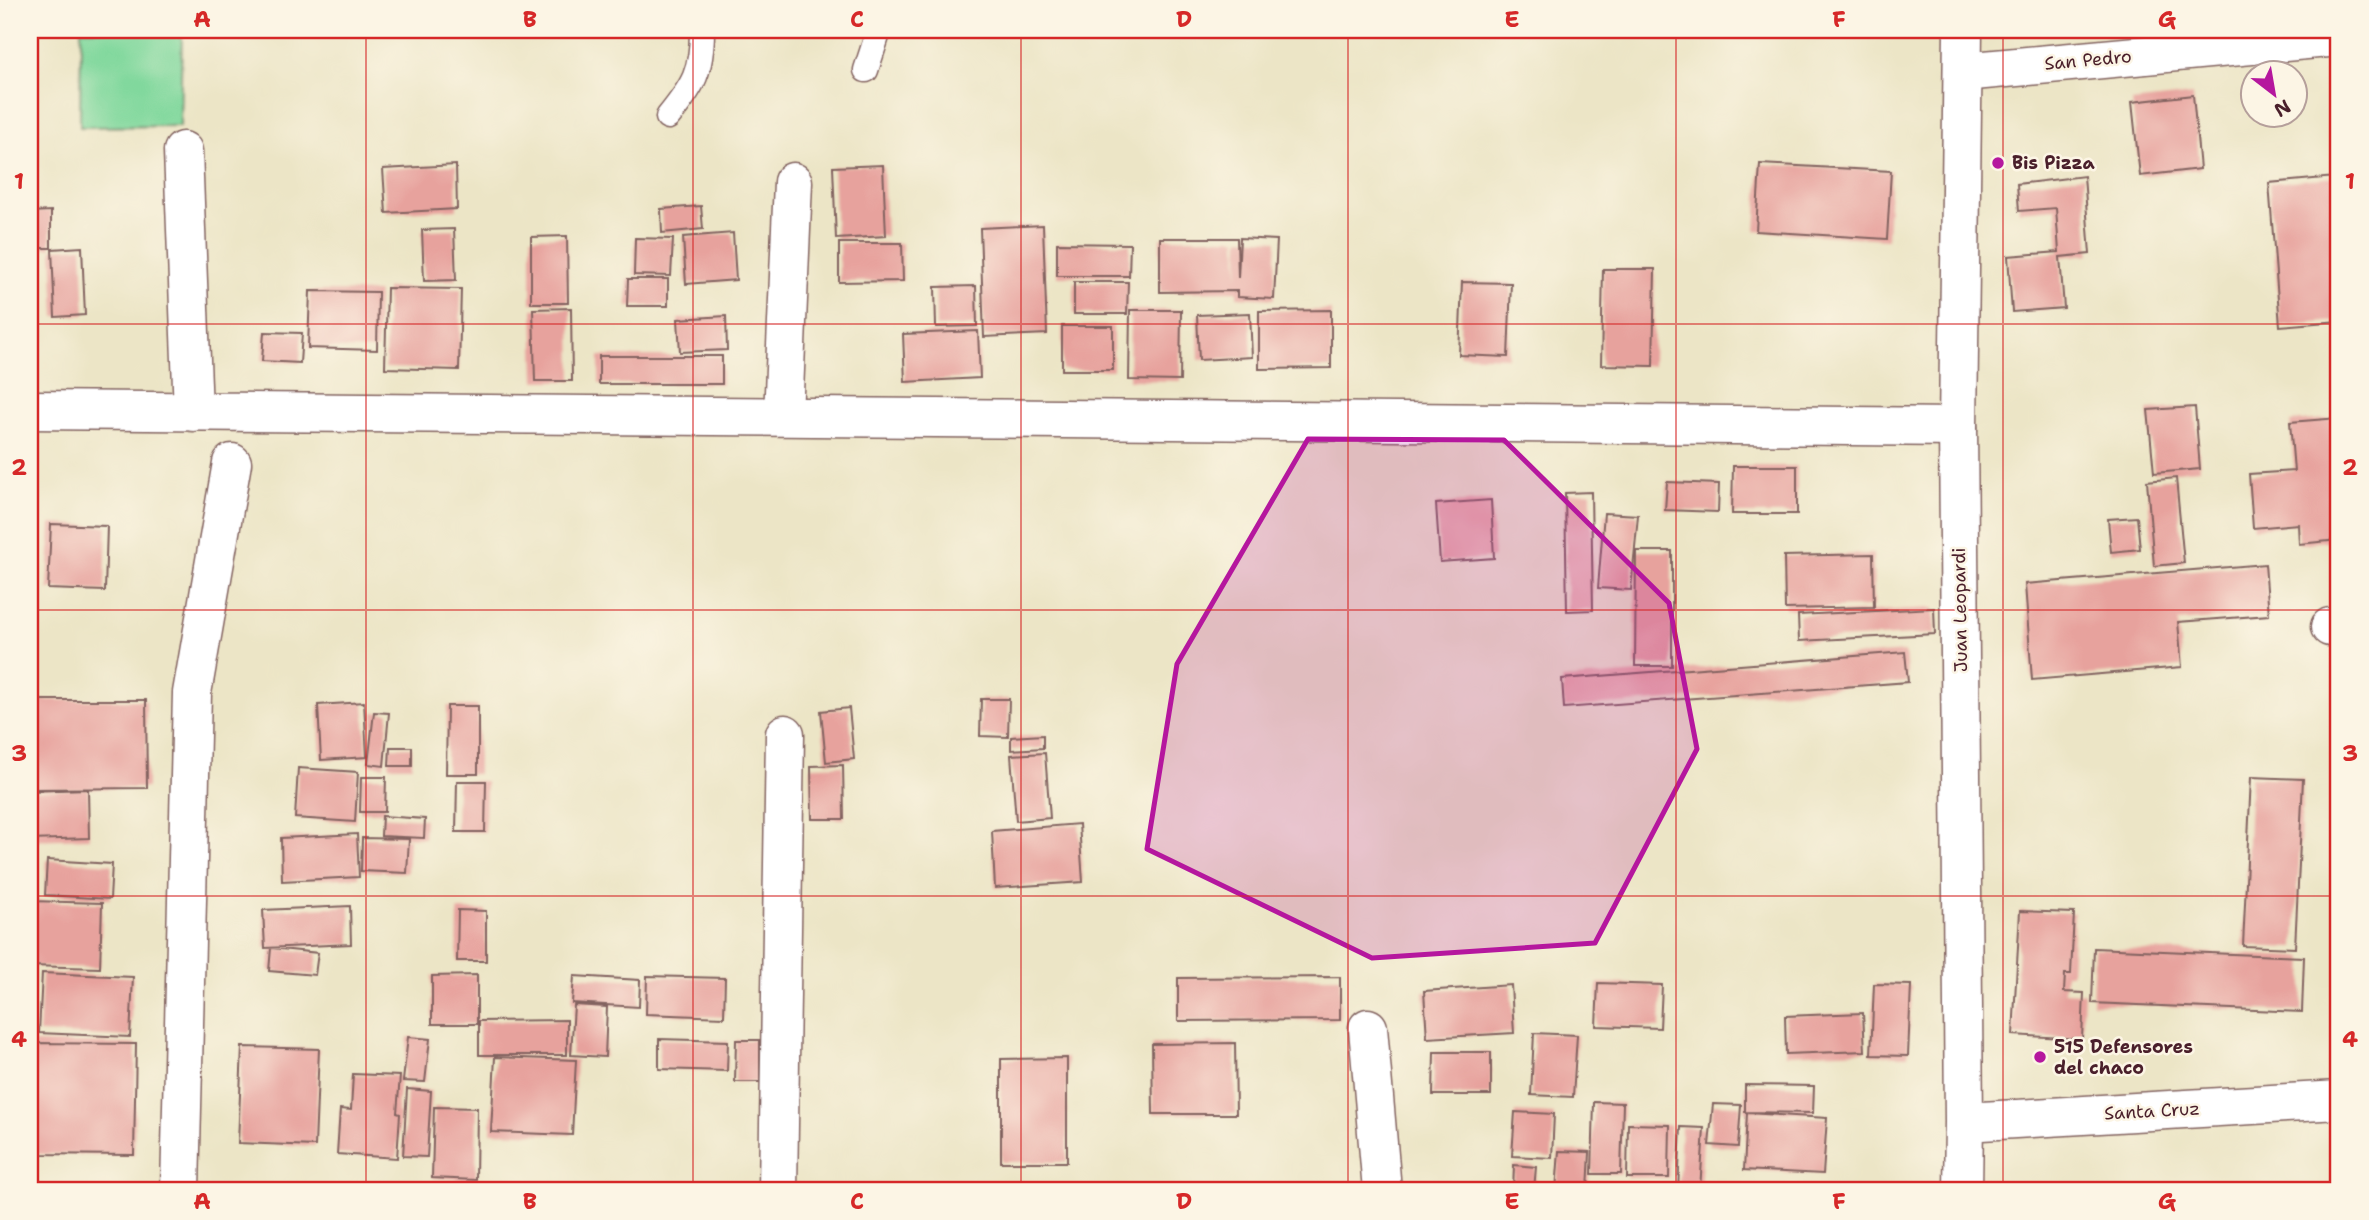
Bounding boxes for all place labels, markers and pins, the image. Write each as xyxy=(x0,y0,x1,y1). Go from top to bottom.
place label: Bis Pizza xyxy=(2012,151,2096,175)
marker: Bis Pizza xyxy=(1990,155,2006,171)
place label: 515 Defensores del chaco xyxy=(2054,1035,2193,1080)
marker: 515 Defensores del chaco xyxy=(2032,1049,2048,1065)

